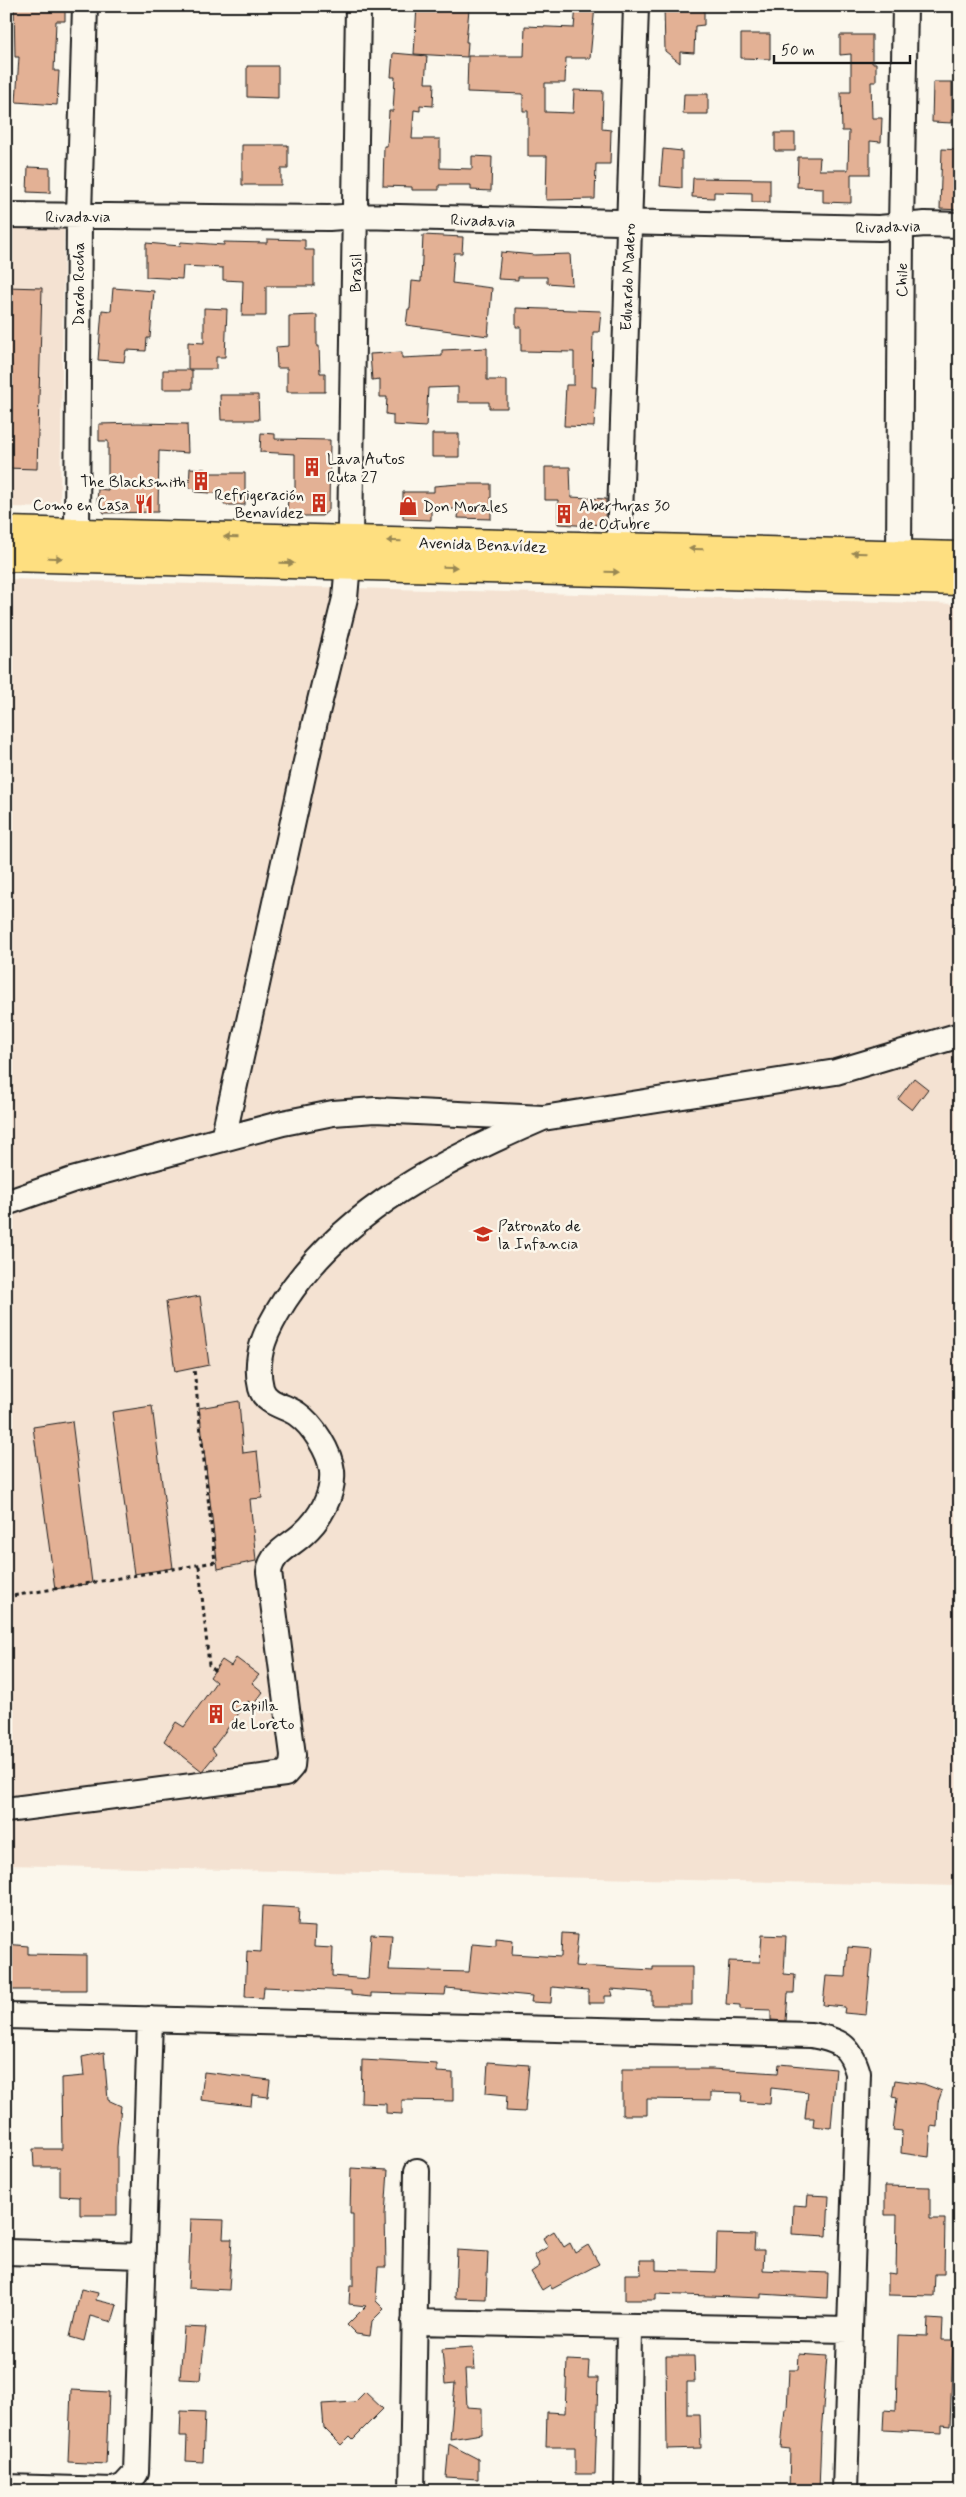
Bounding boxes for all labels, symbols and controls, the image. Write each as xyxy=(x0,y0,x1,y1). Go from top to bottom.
scale bar xyxy=(774,32,910,64)
text: 50 m xyxy=(781,41,815,61)
street label: Rivadavia xyxy=(45,207,111,228)
street label: Rivadavia xyxy=(450,210,516,233)
street label: Rivadavia xyxy=(855,216,921,239)
street label: Eduardo Madero xyxy=(616,223,641,331)
street label: Dardo Rocha xyxy=(69,242,90,326)
street label: Brasil xyxy=(346,253,367,293)
street label: Chile xyxy=(892,263,913,297)
place label: Lava Autos Ruta 27 xyxy=(327,449,405,488)
building icon: Lava Autos Ruta 27 xyxy=(301,456,323,478)
building icon: The Blacksmith xyxy=(190,470,212,492)
place label: The Blacksmith xyxy=(80,472,186,493)
place label: Refrigeración Benavídez xyxy=(214,485,304,524)
building icon: Refrigeración Benavídez xyxy=(308,492,330,514)
restaurant icon: Como en Casa xyxy=(133,493,155,515)
place label: Como en Casa xyxy=(33,495,129,516)
shop icon: Don Morales xyxy=(397,495,419,517)
place label: Aberturas 30 de Octubre xyxy=(579,496,670,535)
place label: Don Morales xyxy=(423,497,508,518)
building icon: Aberturas 30 de Octubre xyxy=(553,503,575,525)
one-way arrow xyxy=(223,532,239,540)
street label: Avenida Benavídez xyxy=(418,533,548,558)
one-way arrow xyxy=(385,537,401,545)
one-way arrow xyxy=(688,545,704,553)
one-way arrow xyxy=(850,549,866,557)
one-way arrow xyxy=(47,554,63,562)
one-way arrow xyxy=(280,559,296,567)
one-way arrow xyxy=(442,563,458,571)
one-way arrow xyxy=(605,568,621,576)
place label: Patronato de la Infancia xyxy=(498,1216,581,1255)
school or university icon: Patronato de la Infancia xyxy=(472,1223,494,1245)
place label: Capilla de Loreto xyxy=(231,1696,295,1735)
building icon: Capilla de Loreto xyxy=(205,1703,227,1725)

